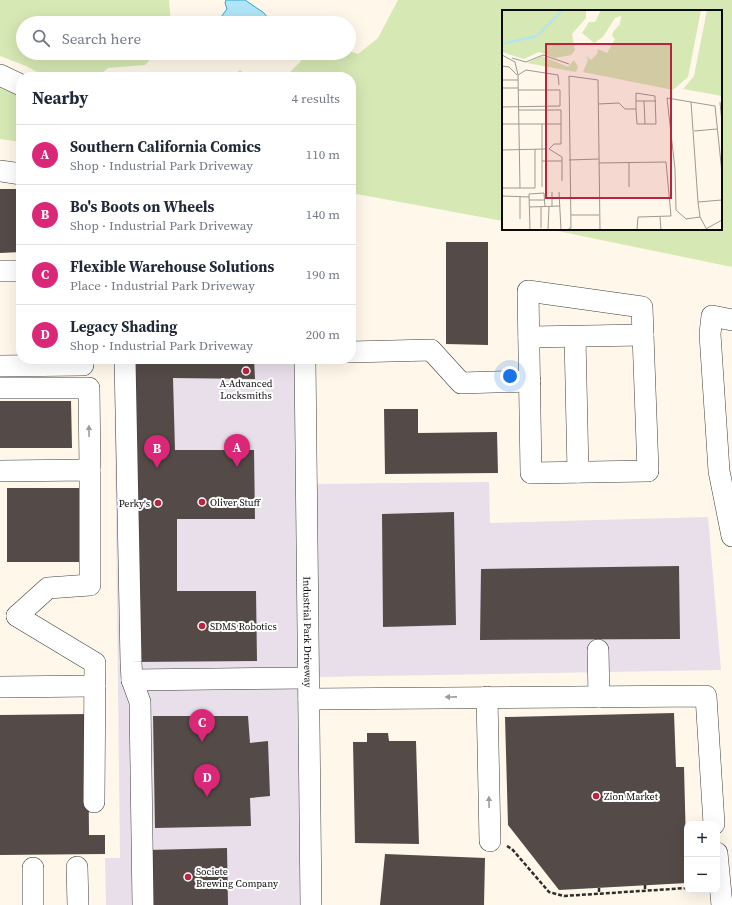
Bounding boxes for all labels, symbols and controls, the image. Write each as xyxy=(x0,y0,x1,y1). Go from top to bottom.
inset map xyxy=(502,10,722,230)
search box xyxy=(16,16,356,60)
icon: search xyxy=(30,27,52,49)
text: Search here xyxy=(62,28,141,49)
text: Nearby xyxy=(32,86,88,110)
text: 4 results xyxy=(292,90,340,107)
text: Southern California Comics xyxy=(70,136,261,157)
text: A xyxy=(41,146,49,163)
text: 110 m xyxy=(306,146,340,163)
text: Shop · Industrial Park Driveway xyxy=(70,157,253,174)
text: Bo's Boots on Wheels xyxy=(70,196,214,217)
text: B xyxy=(41,206,49,223)
text: 140 m xyxy=(306,206,340,223)
text: Shop · Industrial Park Driveway xyxy=(70,217,253,234)
text: Flexible Warehouse Solutions xyxy=(70,256,274,277)
text: C xyxy=(41,266,49,283)
text: 190 m xyxy=(306,266,340,283)
text: Place · Industrial Park Driveway xyxy=(70,277,255,294)
text: Legacy Shading xyxy=(70,316,177,337)
text: D xyxy=(40,326,50,343)
text: 200 m xyxy=(306,326,340,343)
text: Shop · Industrial Park Driveway xyxy=(70,337,253,354)
marker: A-Advanced Locksmiths xyxy=(241,366,251,376)
your location xyxy=(500,366,520,386)
place label: A-Advanced Locksmiths xyxy=(220,377,273,402)
one-way arrow xyxy=(86,424,92,437)
pin: A xyxy=(224,434,250,467)
pin: B xyxy=(144,435,170,468)
place label: Oliver Stuff xyxy=(210,496,261,509)
place label: Perky's xyxy=(119,497,150,510)
marker: Oliver Stuff xyxy=(197,497,207,507)
marker: Perky's xyxy=(153,498,163,508)
street label: Industrial Park Driveway xyxy=(301,576,315,688)
place label: SDMS Robotics xyxy=(210,620,277,633)
marker: SDMS Robotics xyxy=(197,621,207,631)
one-way arrow xyxy=(444,694,457,700)
pin: C xyxy=(189,709,215,742)
pin: D xyxy=(194,764,220,797)
place label: Zion Market xyxy=(604,790,659,803)
marker: Zion Market xyxy=(591,791,601,801)
one-way arrow xyxy=(486,795,492,808)
map controls xyxy=(684,821,720,893)
button: + xyxy=(684,821,720,857)
button: − xyxy=(684,857,720,893)
place label: Societe Brewing Company xyxy=(196,865,279,890)
marker: Societe Brewing Company xyxy=(183,872,193,882)

